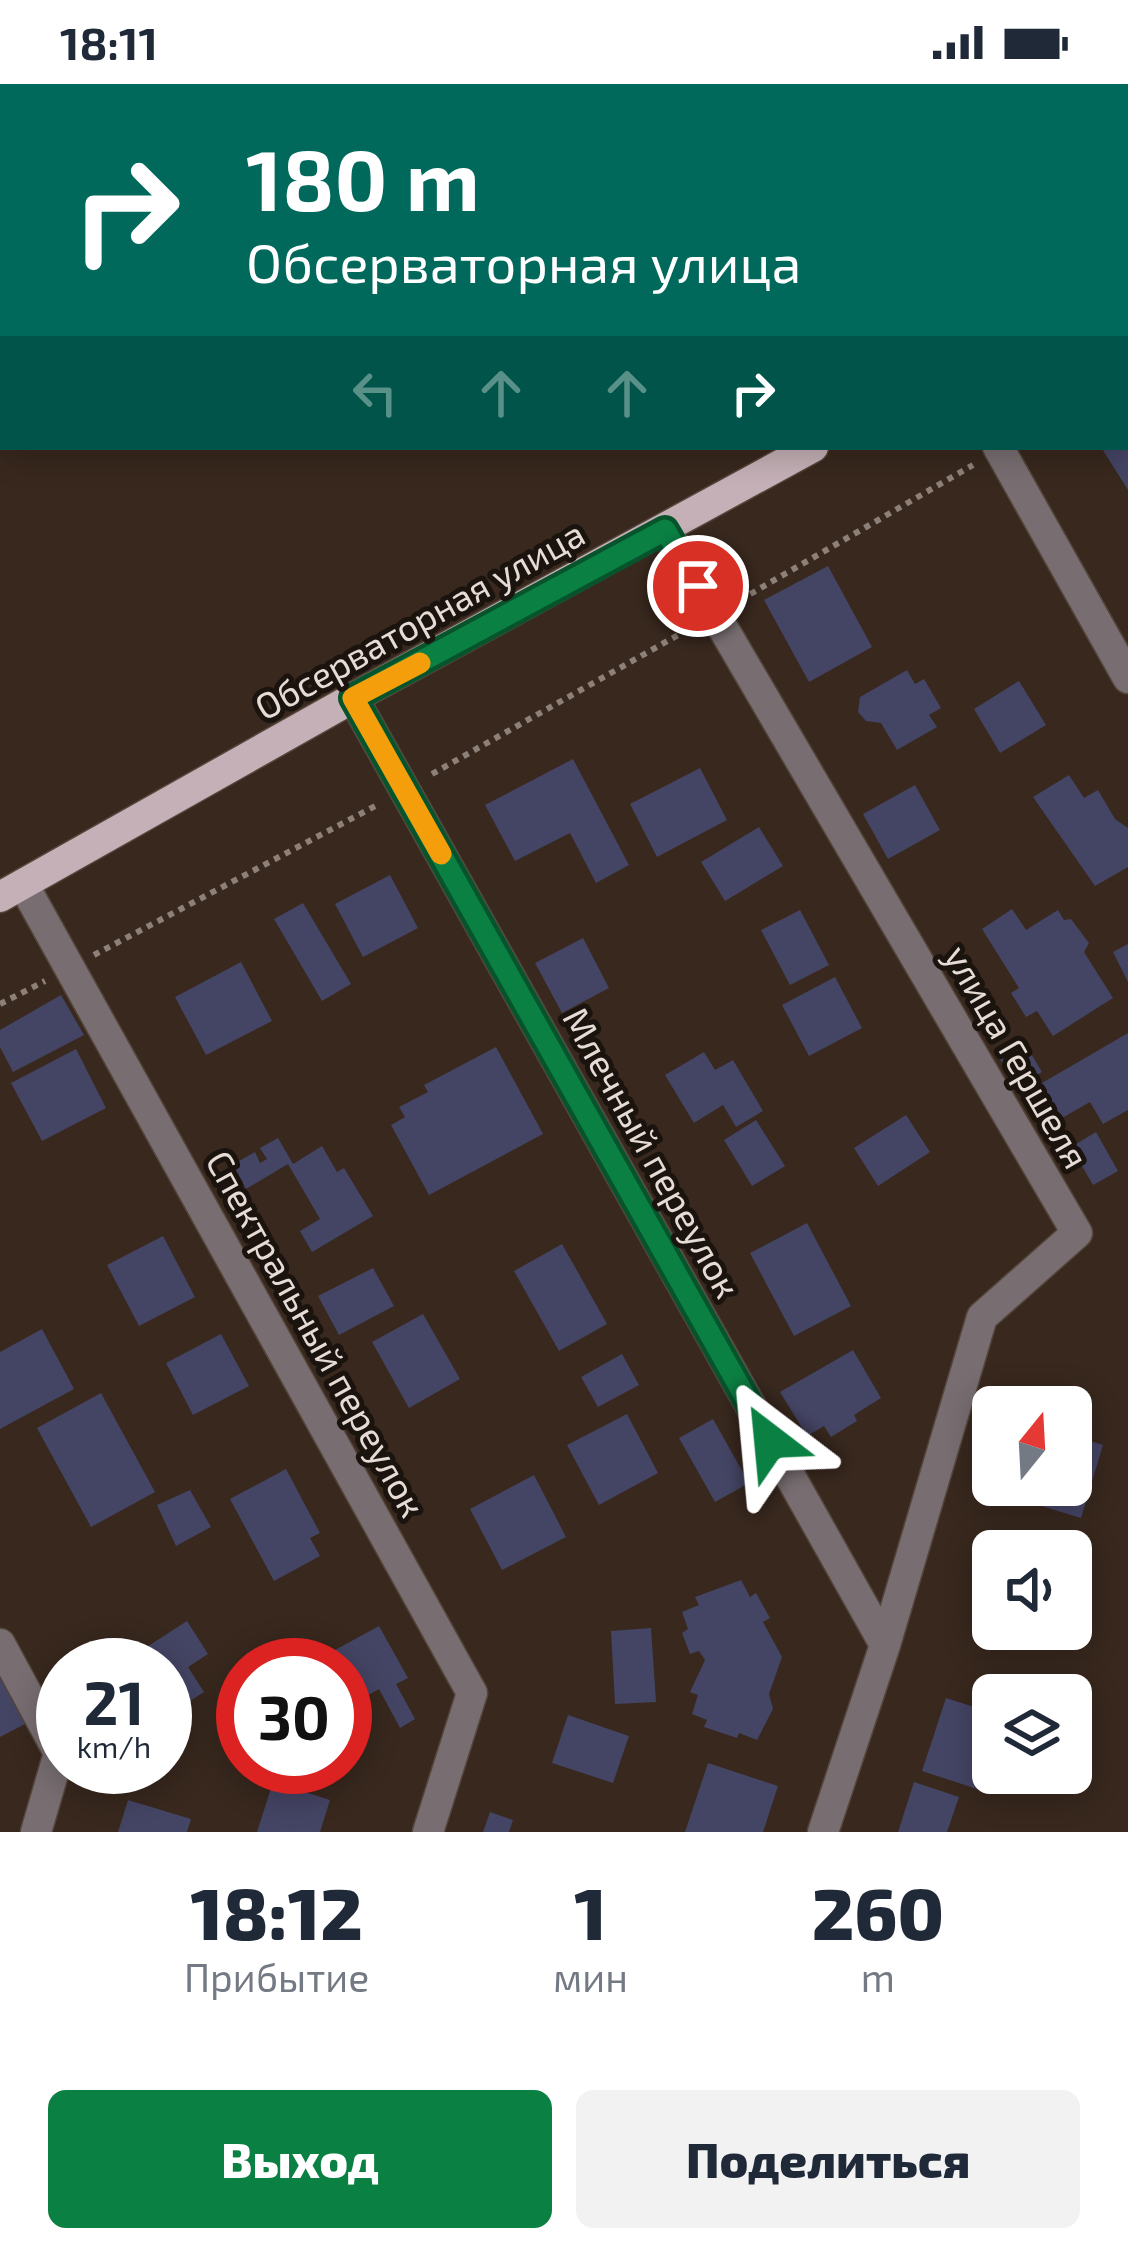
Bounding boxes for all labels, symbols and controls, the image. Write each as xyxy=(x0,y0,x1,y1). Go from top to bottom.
text: 18:11 xyxy=(60,15,158,69)
text: 180 m xyxy=(246,127,480,228)
icon: right xyxy=(48,132,204,288)
text: Обсерваторная улица xyxy=(246,229,801,294)
icon: left xyxy=(342,360,408,426)
icon: ahead xyxy=(468,360,534,426)
icon: ahead xyxy=(594,360,660,426)
icon: right xyxy=(720,360,786,426)
street label: Обсерваторная улица xyxy=(247,510,592,728)
pin xyxy=(647,535,749,637)
icon: arrive xyxy=(665,553,731,619)
street label: улица Гершеля xyxy=(936,937,1099,1176)
street label: Млечный переулок xyxy=(555,999,751,1305)
street label: Спектральный переулок xyxy=(197,1142,436,1524)
position arrow xyxy=(707,1378,833,1504)
north arrow xyxy=(972,1386,1092,1506)
map controls xyxy=(972,1386,1092,1794)
button: sound xyxy=(972,1530,1092,1650)
speed limit sign: 30 xyxy=(216,1638,372,1794)
text: 21 xyxy=(84,1665,144,1737)
button: layers xyxy=(972,1674,1092,1794)
text: km/h xyxy=(77,1728,151,1764)
text: 18:12 xyxy=(190,1868,363,1954)
text: 1 xyxy=(574,1868,607,1954)
text: 260 xyxy=(812,1868,944,1954)
text: Прибытие xyxy=(184,1953,369,2000)
text: мин xyxy=(553,1953,628,2000)
text: m xyxy=(861,1953,895,2000)
button: Выход xyxy=(48,2090,552,2228)
button: Поделиться xyxy=(576,2090,1080,2228)

